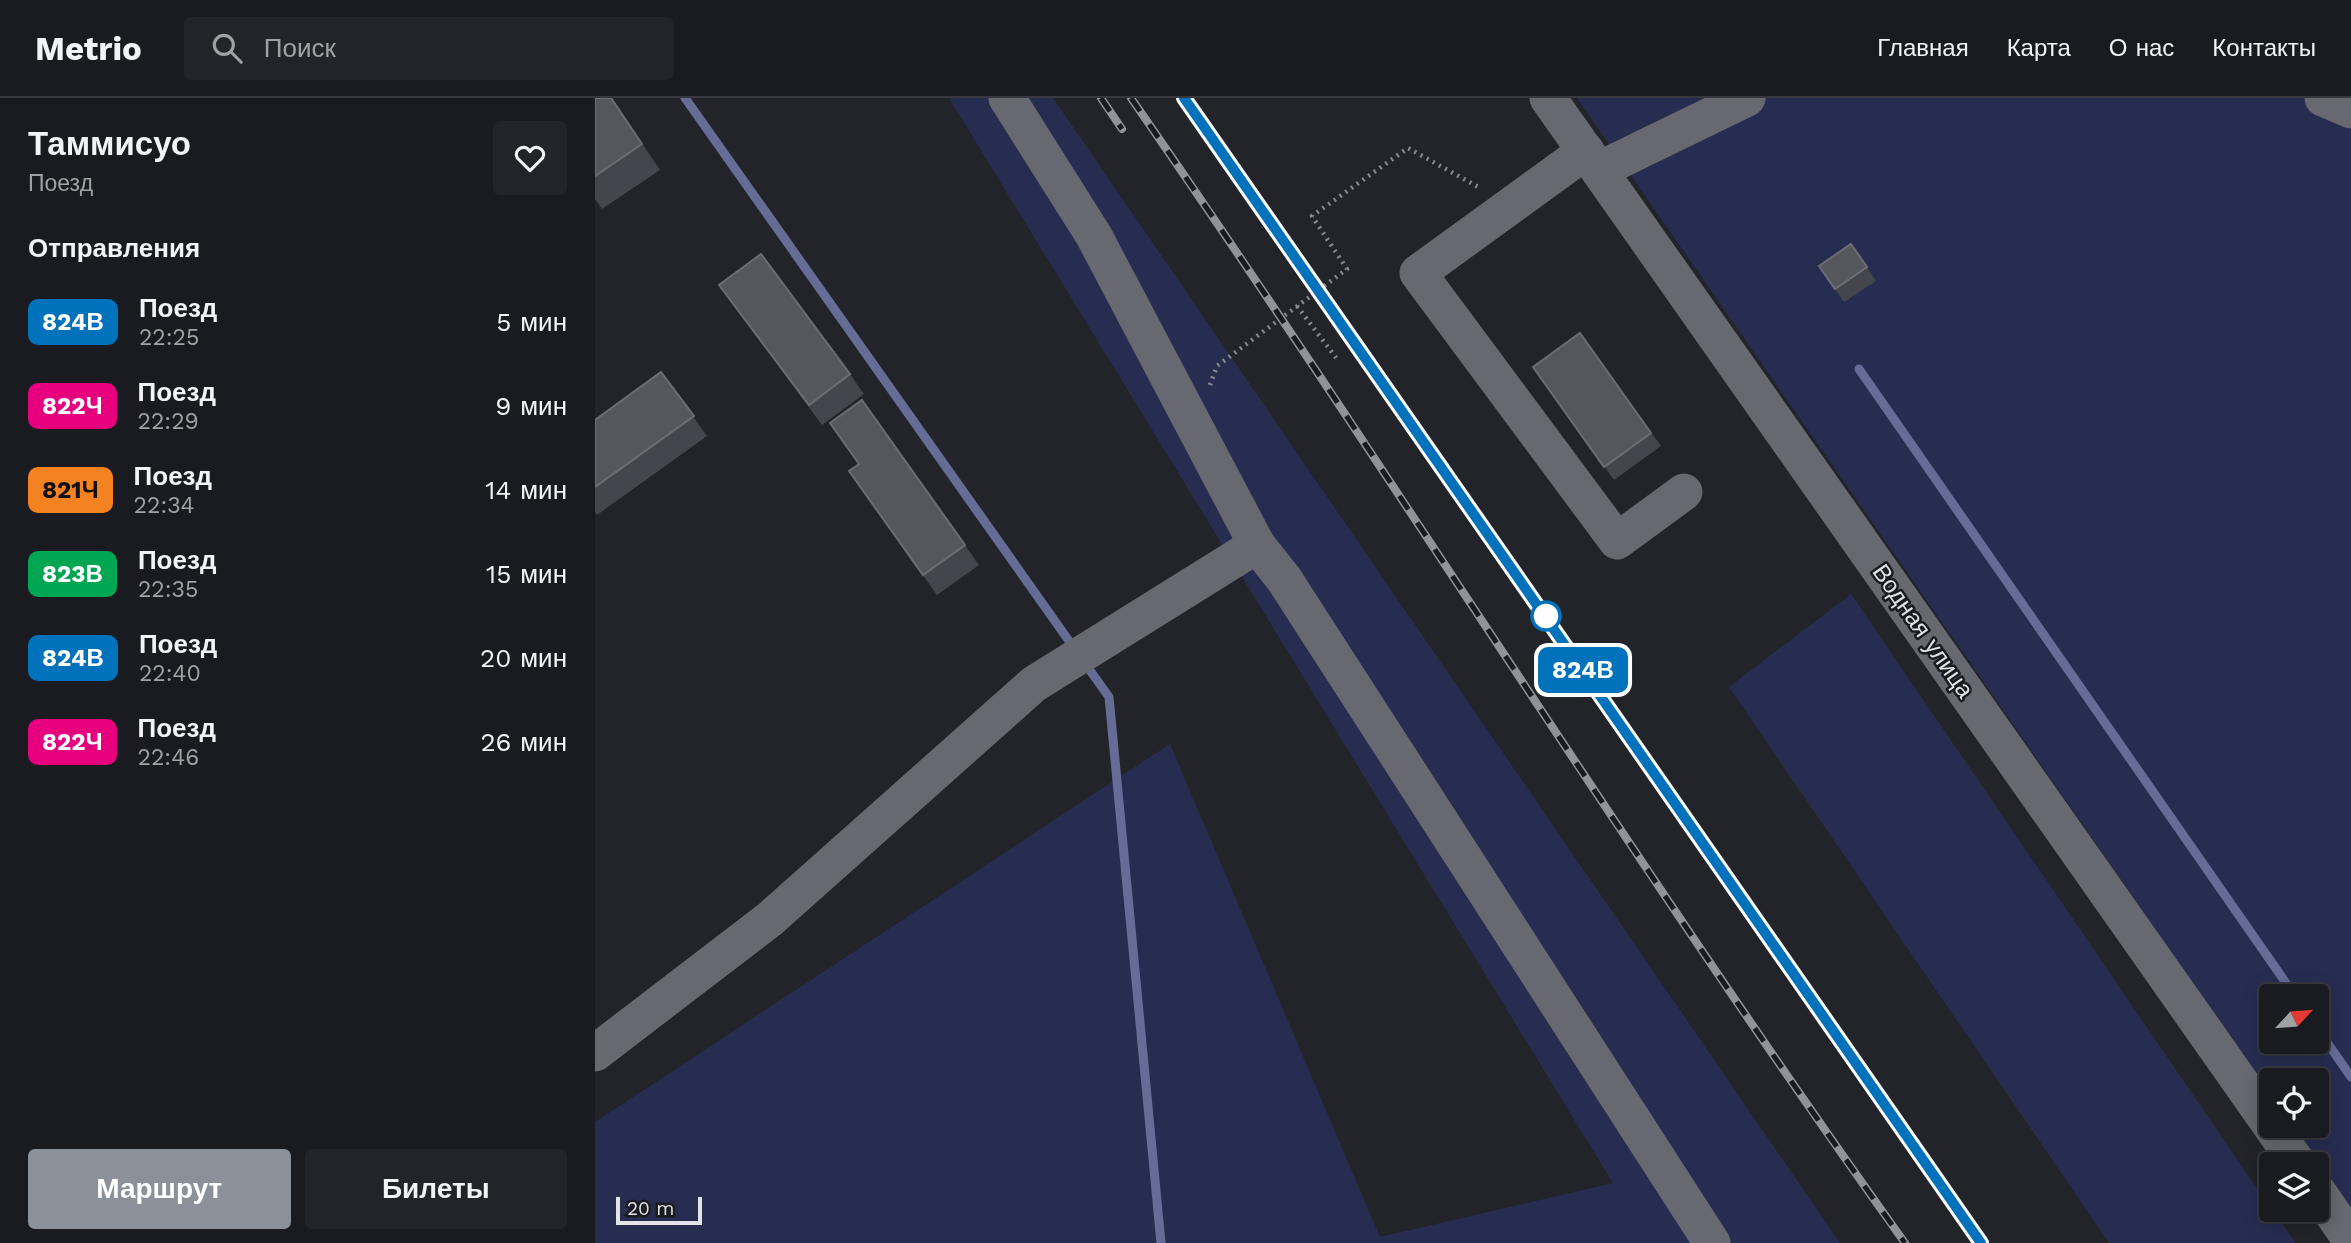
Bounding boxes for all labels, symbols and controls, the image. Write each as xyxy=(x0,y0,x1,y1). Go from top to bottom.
search box xyxy=(184,17,674,80)
text: Metrio xyxy=(35,29,142,68)
icon: search xyxy=(208,29,246,67)
text: Поиск xyxy=(264,33,336,63)
text: Главная xyxy=(1877,34,1969,62)
text: Карта xyxy=(2007,34,2071,62)
text: О нас xyxy=(2109,34,2174,62)
text: Контакты xyxy=(2212,34,2316,62)
button: heart xyxy=(493,121,567,195)
text: Таммисуо xyxy=(28,124,191,163)
text: Поезд xyxy=(28,170,93,197)
text: Отправления xyxy=(28,233,200,263)
text: Поезд xyxy=(139,293,217,323)
text: 5 мин xyxy=(496,307,567,337)
text: 824В xyxy=(42,308,104,336)
text: 22:25 xyxy=(139,324,199,351)
text: Поезд xyxy=(138,377,216,407)
text: 9 мин xyxy=(495,391,567,421)
text: 822Ч xyxy=(42,392,103,420)
text: 22:29 xyxy=(138,408,199,435)
text: Поезд xyxy=(134,461,212,491)
text: 14 мин xyxy=(485,475,567,505)
text: 821Ч xyxy=(42,476,99,504)
text: 22:34 xyxy=(134,492,195,519)
text: Поезд xyxy=(138,545,216,575)
text: 15 мин xyxy=(486,559,567,589)
street label: Водная улица xyxy=(1867,559,1980,704)
text: 823В xyxy=(42,560,103,588)
text: 22:35 xyxy=(138,576,198,603)
unlabelled marker xyxy=(1531,601,1561,631)
text: Поезд xyxy=(139,629,217,659)
text: 20 мин xyxy=(480,643,567,673)
text: 824В xyxy=(42,644,104,672)
line badge: 824В xyxy=(1534,647,1632,693)
text: 824В xyxy=(1552,656,1614,684)
text: 22:40 xyxy=(139,660,201,687)
text: Поезд xyxy=(138,713,216,743)
text: 26 мин xyxy=(480,727,567,757)
text: 822Ч xyxy=(42,728,103,756)
text: 22:46 xyxy=(138,744,199,771)
north arrow xyxy=(2259,984,2329,1054)
map controls xyxy=(2259,984,2329,1222)
button: locate xyxy=(2259,1068,2329,1138)
button: Маршрут xyxy=(28,1149,291,1229)
button: Билеты xyxy=(305,1149,567,1229)
button: layers xyxy=(2259,1152,2329,1222)
scale bar xyxy=(616,1194,702,1226)
text: 20 m xyxy=(627,1197,674,1220)

